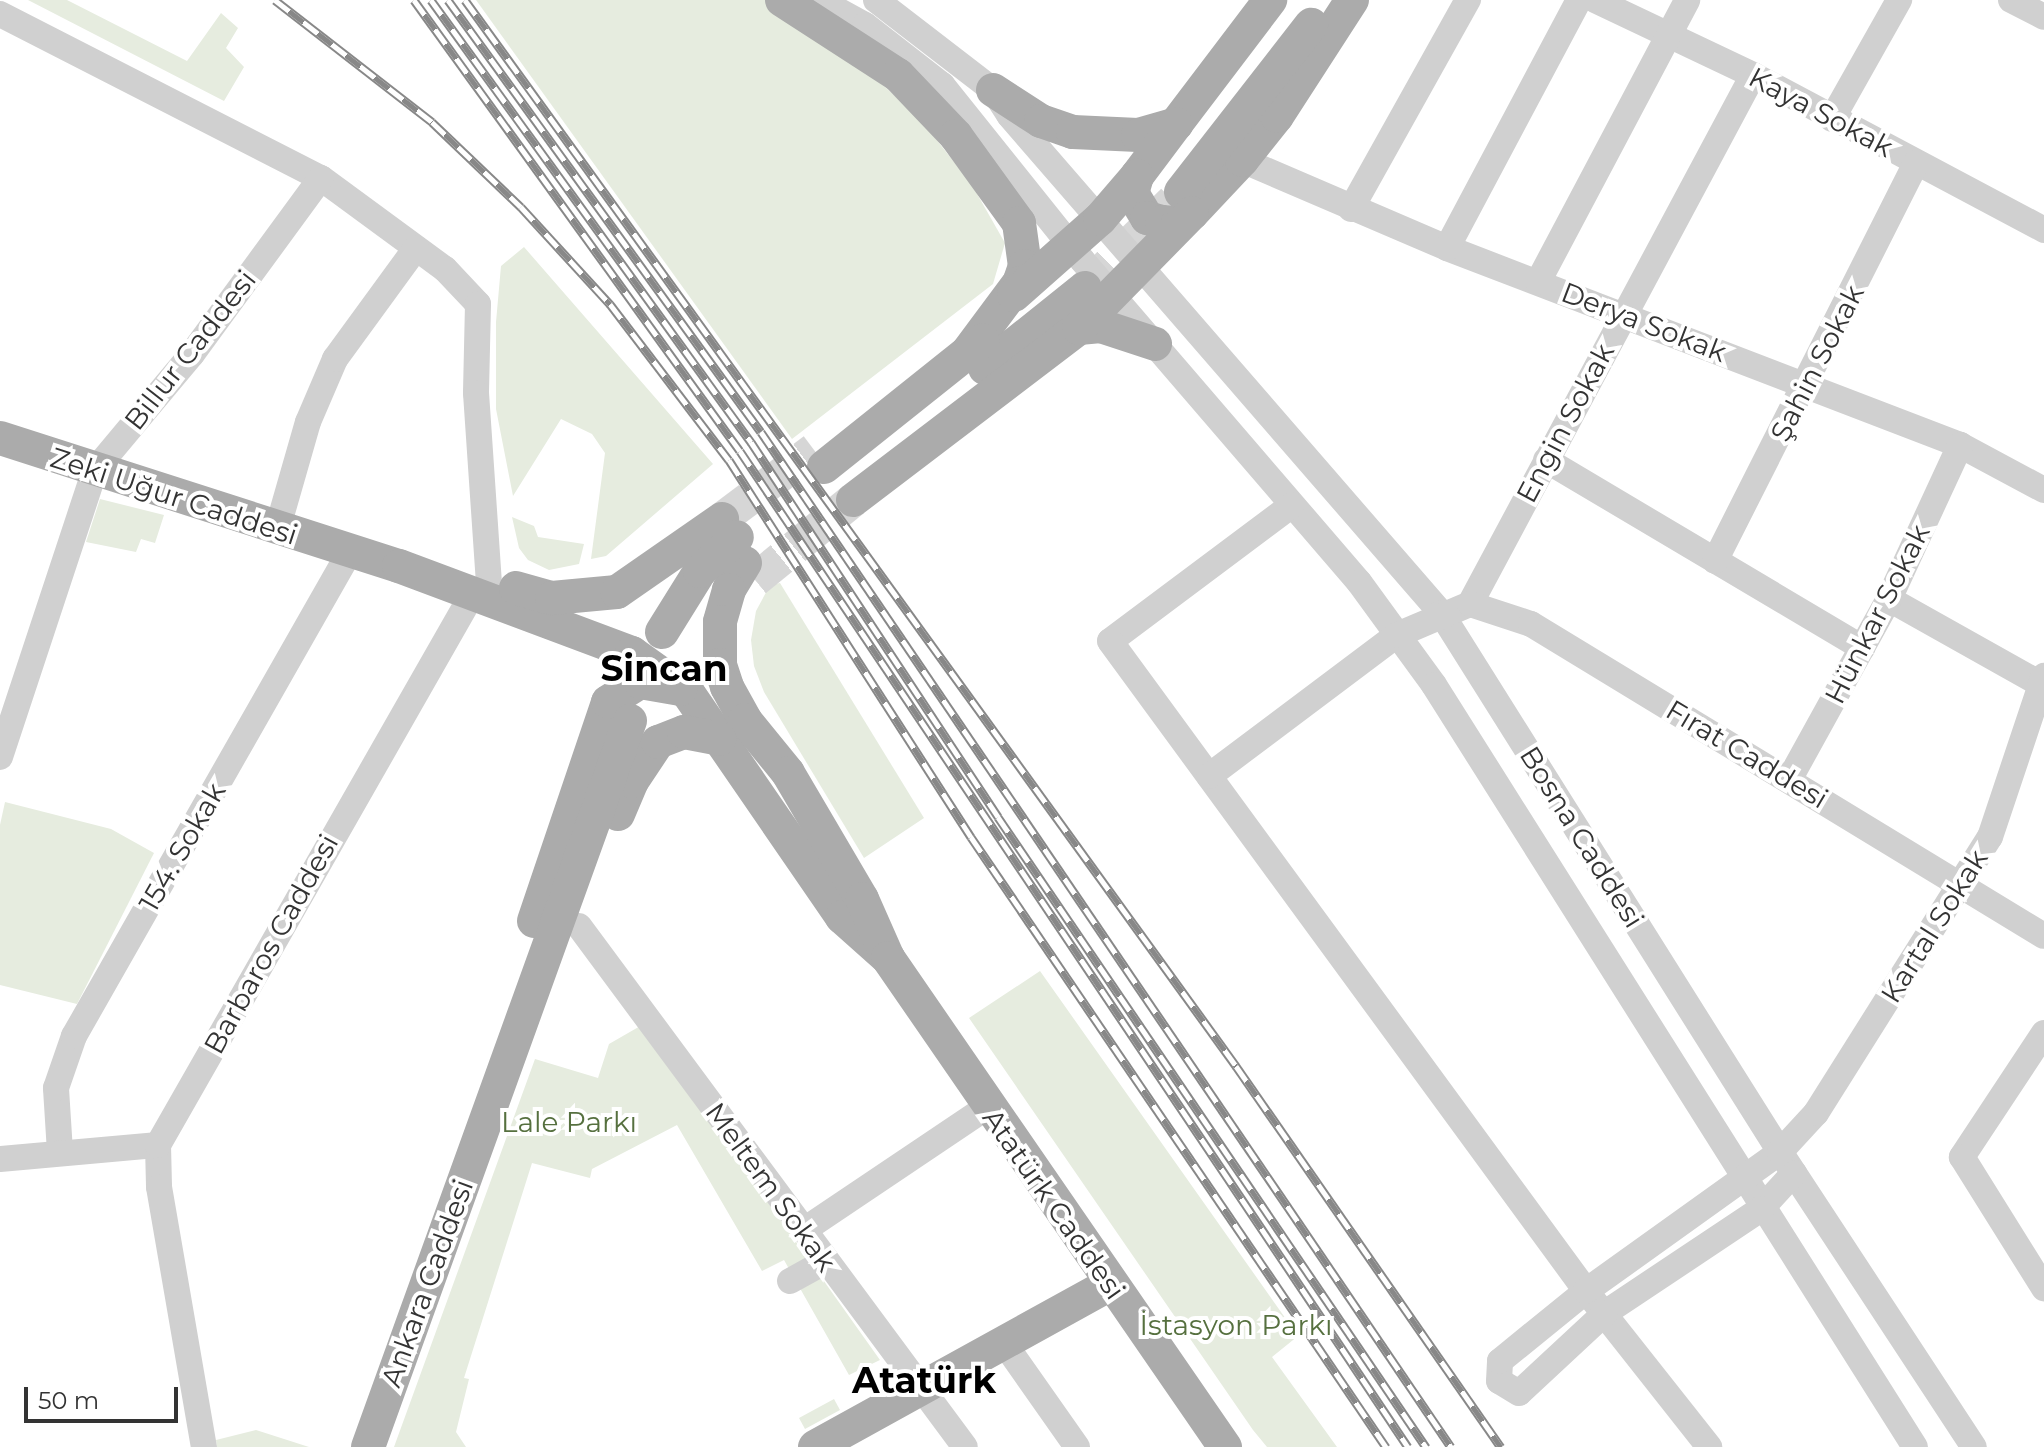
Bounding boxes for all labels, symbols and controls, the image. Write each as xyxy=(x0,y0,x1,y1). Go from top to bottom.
street label: Kaya Sokak xyxy=(1743,60,1899,164)
street label: Billur Caddesi xyxy=(117,263,263,437)
street label: Derya Sokak xyxy=(1557,275,1731,369)
street label: Şahin Sokak xyxy=(1763,279,1871,447)
street label: Engin Sokak xyxy=(1509,338,1621,508)
street label: Zeki Uğur Caddesi xyxy=(46,440,302,552)
street label: Hünkar Sokak xyxy=(1817,519,1937,709)
district label: Sincan xyxy=(600,647,728,691)
street label: Fırat Caddesi xyxy=(1660,693,1834,815)
street label: Bosna Caddesi xyxy=(1513,740,1651,934)
street label: 154. Sokak xyxy=(132,777,232,917)
street label: Barbaros Caddesi xyxy=(197,828,345,1060)
street label: Kartal Sokak xyxy=(1874,843,1994,1009)
street label: Meltem Sokak xyxy=(699,1096,843,1278)
street label: Atatürk Caddesi xyxy=(976,1102,1132,1306)
park label: Lale Parkı xyxy=(501,1105,637,1139)
street label: Ankara Caddesi xyxy=(374,1175,480,1391)
park label: İstasyon Parkı xyxy=(1140,1308,1332,1342)
district label: Atatürk xyxy=(852,1359,996,1403)
scale bar xyxy=(28,1371,182,1421)
text: 50 m xyxy=(38,1386,99,1415)

